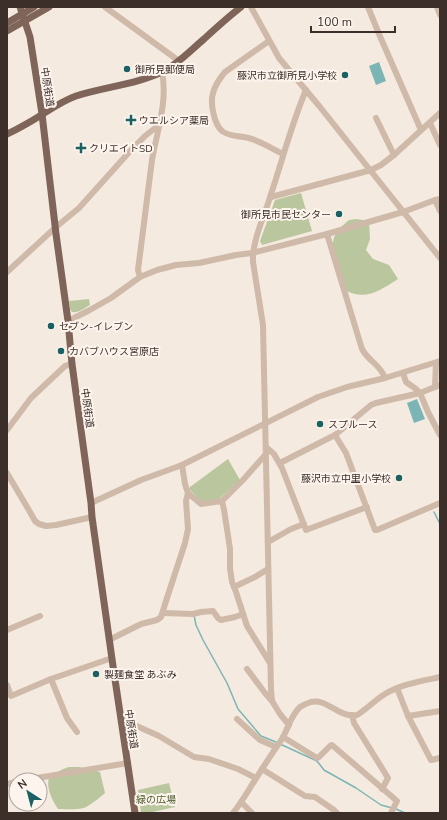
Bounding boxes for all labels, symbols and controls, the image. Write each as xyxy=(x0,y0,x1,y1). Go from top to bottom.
scale bar xyxy=(311,8,395,34)
text: 100 m xyxy=(317,14,352,30)
place label: 御所見郵便局 xyxy=(135,63,195,77)
marker: 御所見郵便局 xyxy=(122,64,132,74)
street label: 中原街道 xyxy=(37,66,57,108)
place label: 藤沢市立御所見小学校 xyxy=(237,69,337,83)
marker: 藤沢市立御所見小学校 xyxy=(340,70,350,80)
place label: ウエルシア薬局 xyxy=(139,114,209,128)
marker: ウエルシア薬局 xyxy=(126,115,136,125)
place label: クリエイトSD xyxy=(89,142,153,156)
marker: クリエイトSD xyxy=(76,143,86,153)
place label: 御所見市民センター xyxy=(241,208,331,222)
marker: 御所見市民センター xyxy=(334,209,344,219)
place label: セブン-イレブン xyxy=(59,320,133,334)
marker: セブン-イレブン xyxy=(46,321,56,331)
place label: カバブハウス宮原店 xyxy=(69,345,159,359)
marker: カバブハウス宮原店 xyxy=(56,346,66,356)
street label: 中原街道 xyxy=(77,387,97,429)
place label: スプルース xyxy=(328,418,378,432)
marker: スプルース xyxy=(315,419,325,429)
place label: 藤沢市立中里小学校 xyxy=(301,472,391,486)
marker: 藤沢市立中里小学校 xyxy=(394,473,404,483)
place label: 製麺食堂 あぶみ xyxy=(104,668,177,682)
marker: 製麺食堂 あぶみ xyxy=(91,669,101,679)
street label: 中原街道 xyxy=(121,708,141,750)
north arrow xyxy=(8,772,48,812)
text: N xyxy=(15,776,30,793)
park label: 緑の広場 xyxy=(136,793,176,807)

